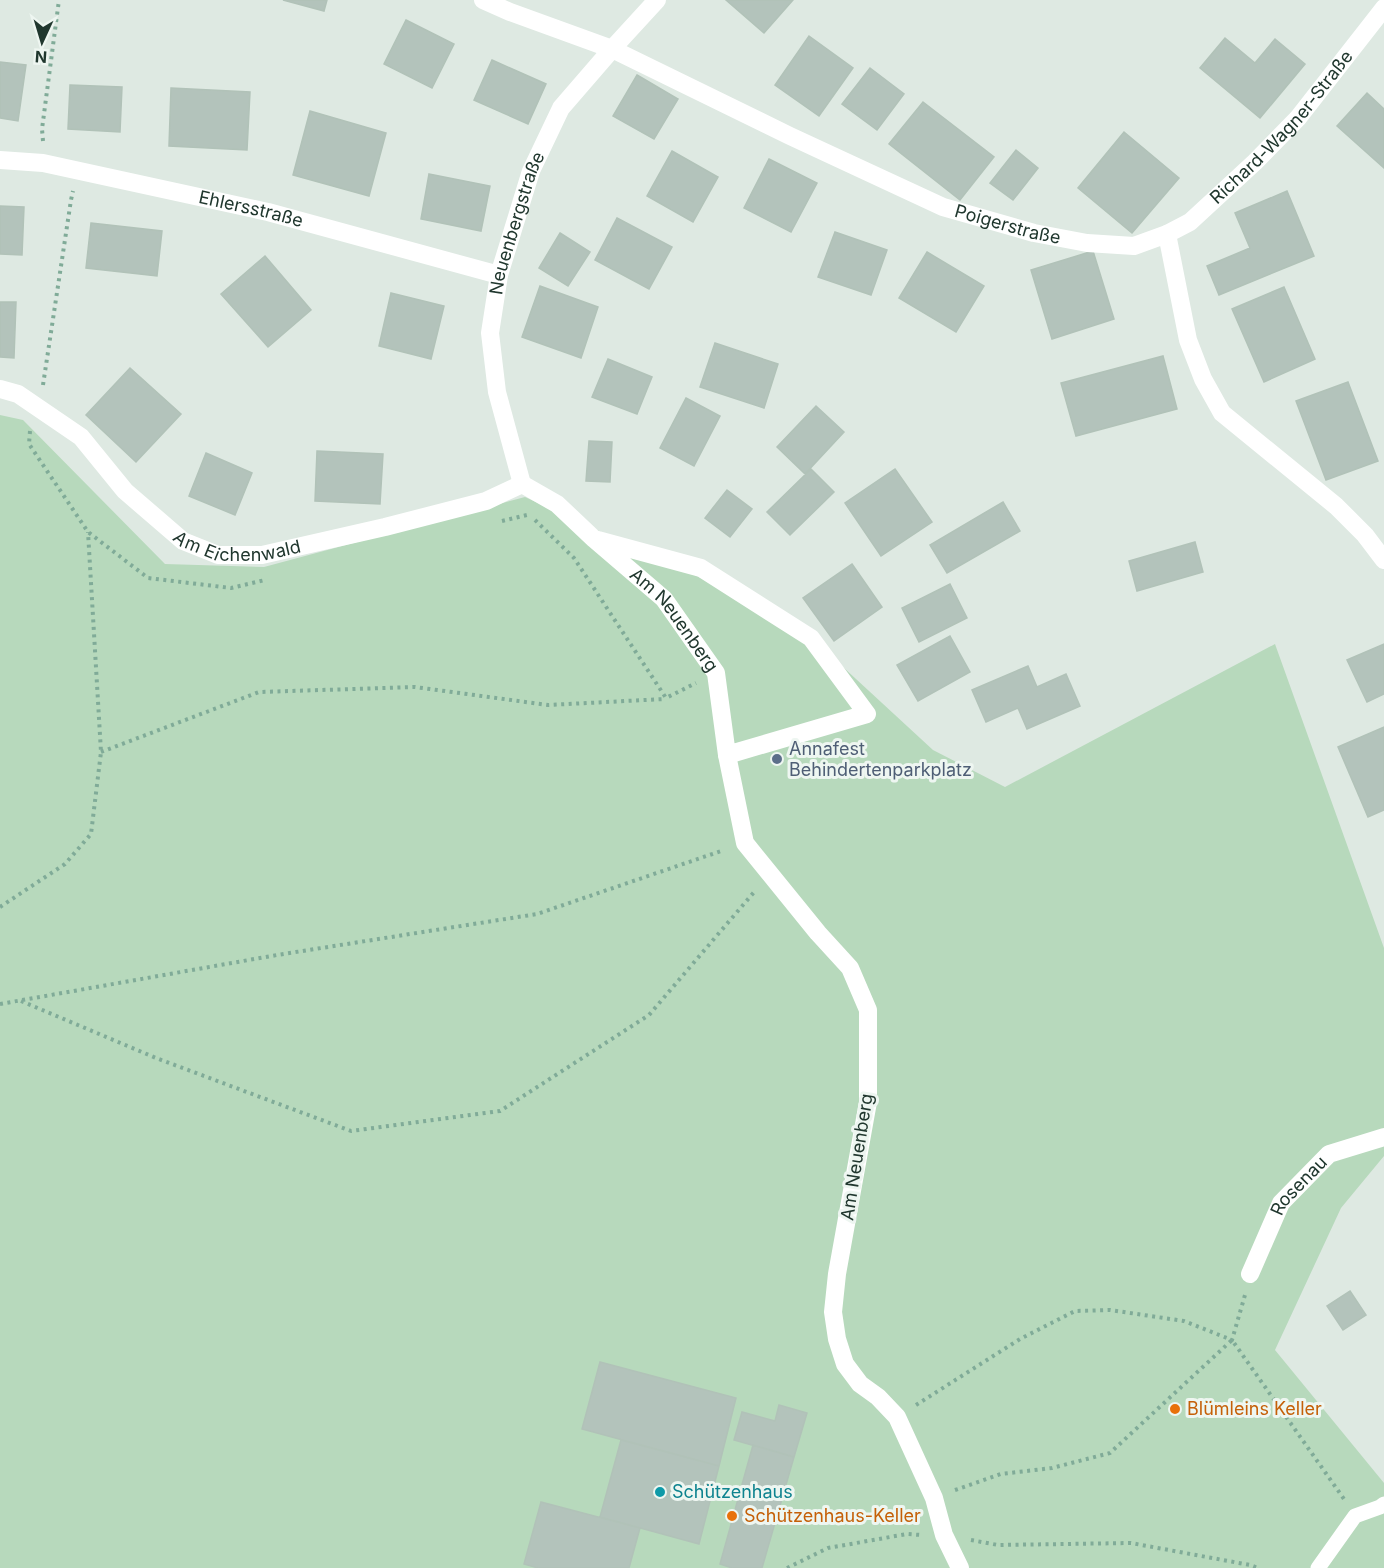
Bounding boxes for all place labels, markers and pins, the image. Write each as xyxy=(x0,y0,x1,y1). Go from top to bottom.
place label: Annafest Behindertenparkplatz xyxy=(789,738,972,780)
marker: Annafest Behindertenparkplatz xyxy=(770,752,784,766)
place label: Blümleins Keller xyxy=(1187,1398,1322,1419)
marker: Blümleins Keller xyxy=(1168,1402,1182,1416)
place label: Schützenhaus xyxy=(672,1481,793,1502)
marker: Schützenhaus xyxy=(653,1485,667,1499)
place label: Schützenhaus-Keller xyxy=(744,1505,921,1526)
marker: Schützenhaus-Keller xyxy=(725,1509,739,1523)

